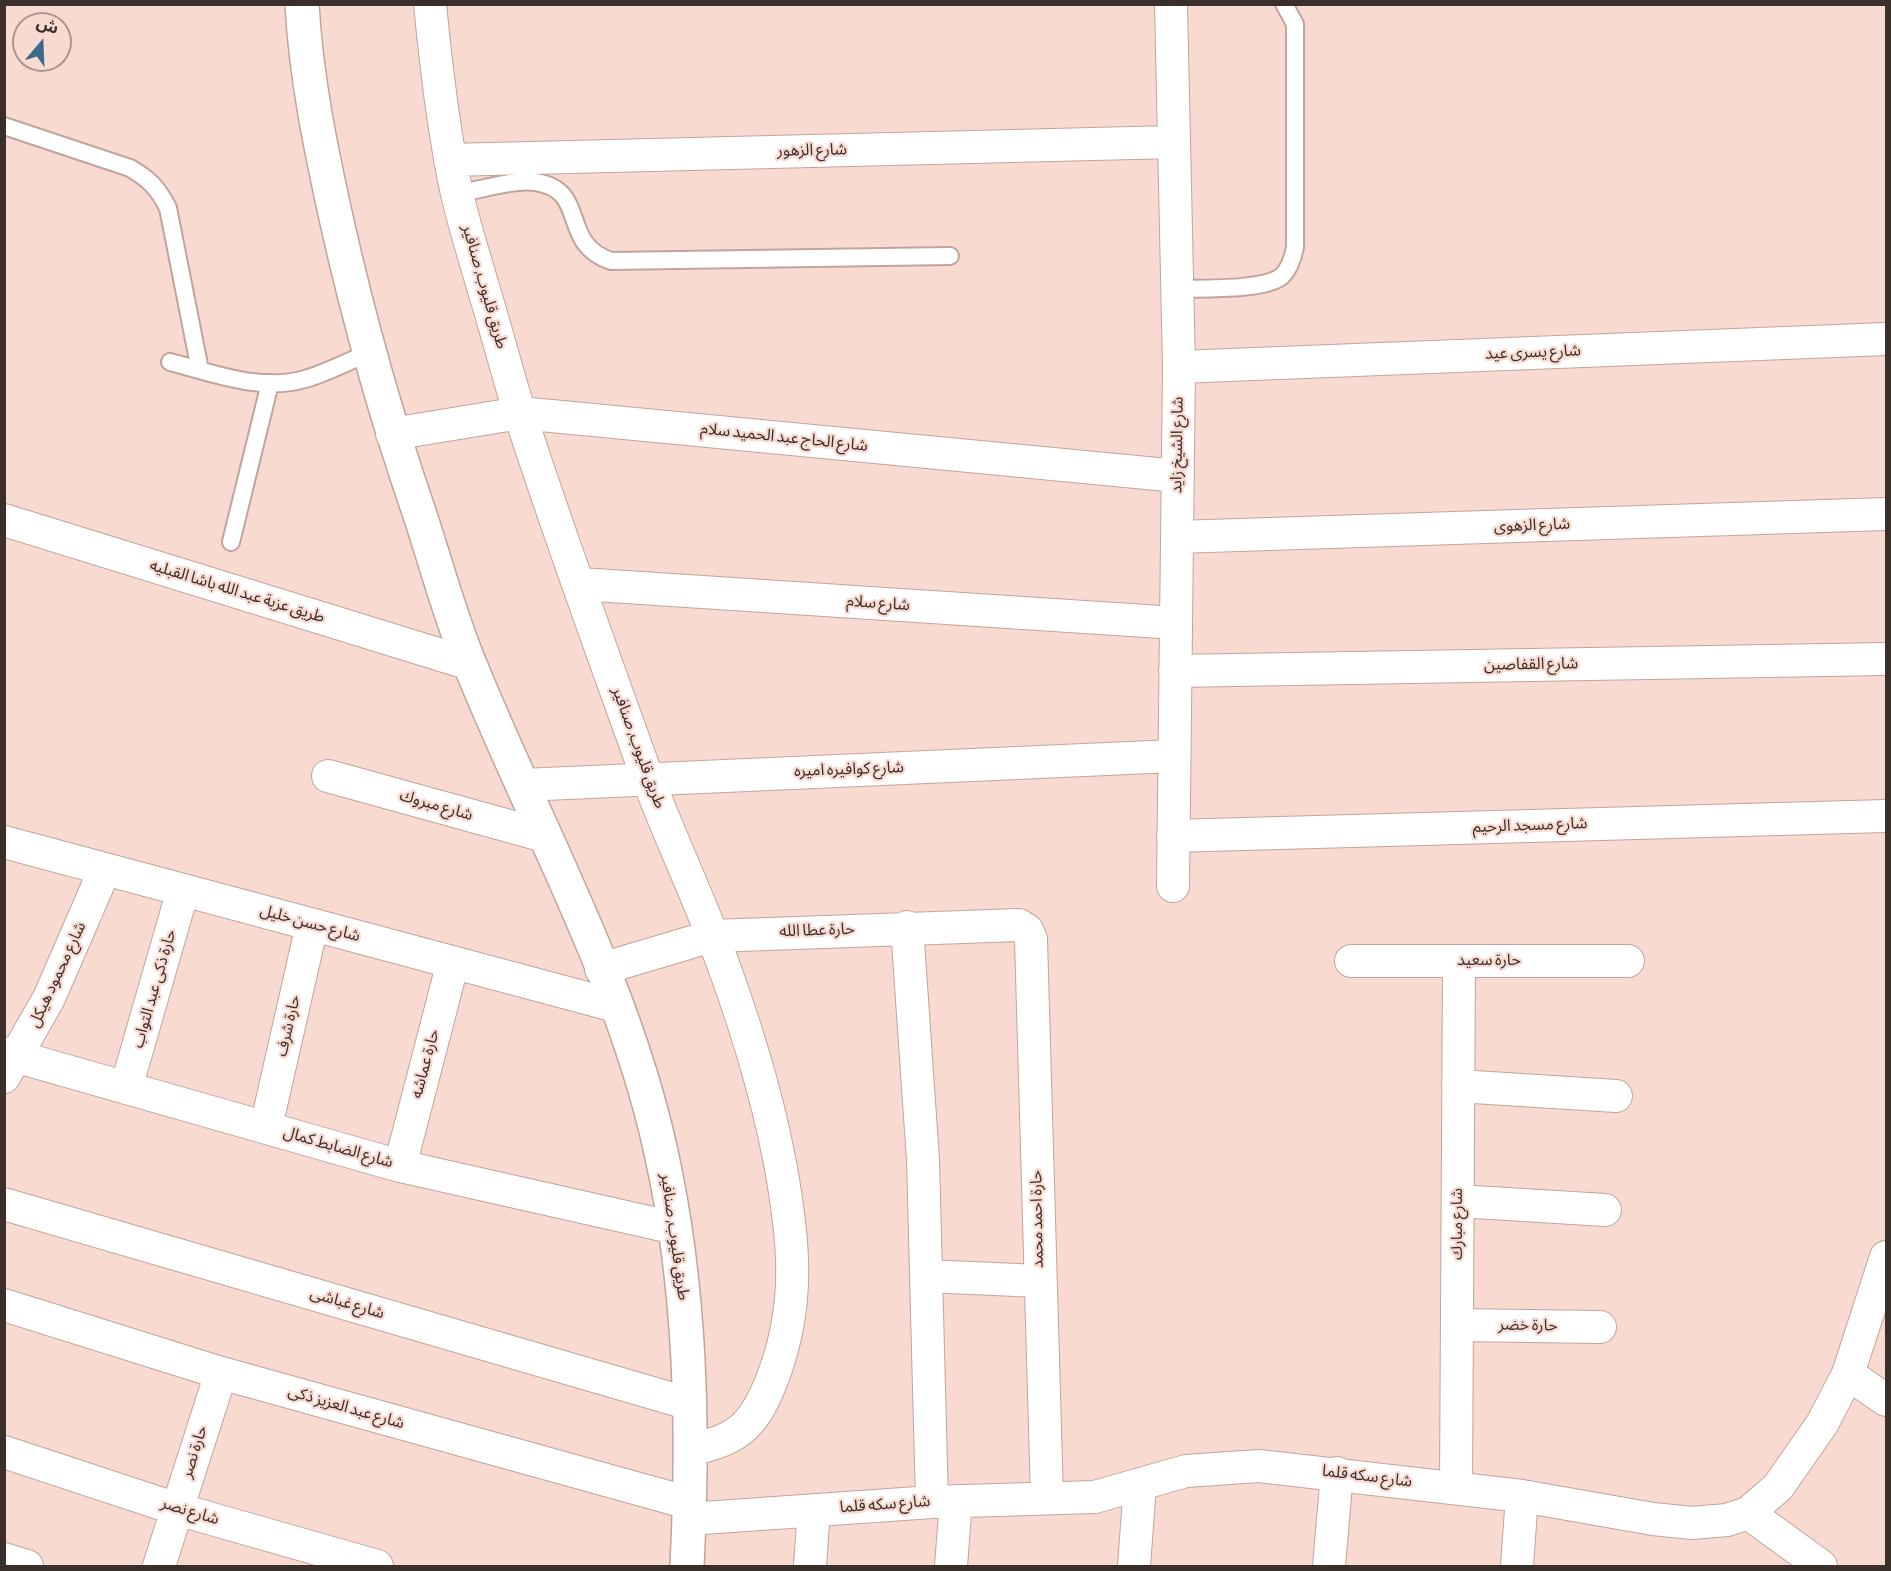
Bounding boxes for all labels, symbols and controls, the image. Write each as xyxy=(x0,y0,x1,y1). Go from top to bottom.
north arrow xyxy=(12,12,72,72)
text: ش xyxy=(34,14,61,39)
street label: شارع الزهور xyxy=(777,141,847,161)
street label: طريق قليوب, صنافير xyxy=(457,223,511,351)
street label: شارع يسرى عيد xyxy=(1485,342,1581,364)
street label: شارع الشيخ زايد xyxy=(1168,396,1188,494)
street label: شارع الحاج عبد الحميد سلام xyxy=(699,420,869,456)
street label: شارع الزهوى xyxy=(1494,515,1570,537)
street label: طريق عزبة عبد الله باشا القبليه xyxy=(147,556,327,628)
street label: شارع سلام xyxy=(846,592,910,616)
street label: شارع القفاصين xyxy=(1484,655,1578,675)
street label: طريق قليوب, صنافير xyxy=(607,685,669,811)
street label: شارع كوافيره اميره xyxy=(794,758,904,782)
street label: شارع مبروك xyxy=(397,786,475,826)
street label: شارع مسجد الرحيم xyxy=(1472,814,1588,838)
street label: شارع حسن خليل xyxy=(258,901,362,947)
street label: شارع محمود هيكل xyxy=(25,919,91,1031)
street label: حارة عطا الله xyxy=(779,920,855,942)
street label: حارة ذكى عبد التواب xyxy=(129,927,181,1051)
street label: حارة سعيد xyxy=(1457,951,1521,971)
street label: حارة شرف xyxy=(273,993,305,1059)
street label: حارة عماشه xyxy=(408,1027,444,1101)
street label: شارع الضابط كمال xyxy=(281,1123,395,1173)
street label: حارة احمد محمد xyxy=(1028,1170,1048,1268)
street label: طريق قليوب, صنافير xyxy=(656,1172,692,1302)
street label: شارع مبارك xyxy=(1448,1188,1468,1260)
street label: شارع غباشى xyxy=(308,1284,386,1324)
street label: حارة خضر xyxy=(1498,1316,1558,1336)
street label: شارع عبد العزيز ذكى xyxy=(286,1382,406,1434)
street label: حارة نصر xyxy=(178,1423,212,1481)
street label: شارع سكه قلما xyxy=(1321,1462,1413,1492)
street label: شارع سكه قلما xyxy=(839,1492,931,1518)
street label: شارع نصر xyxy=(159,1494,221,1530)

